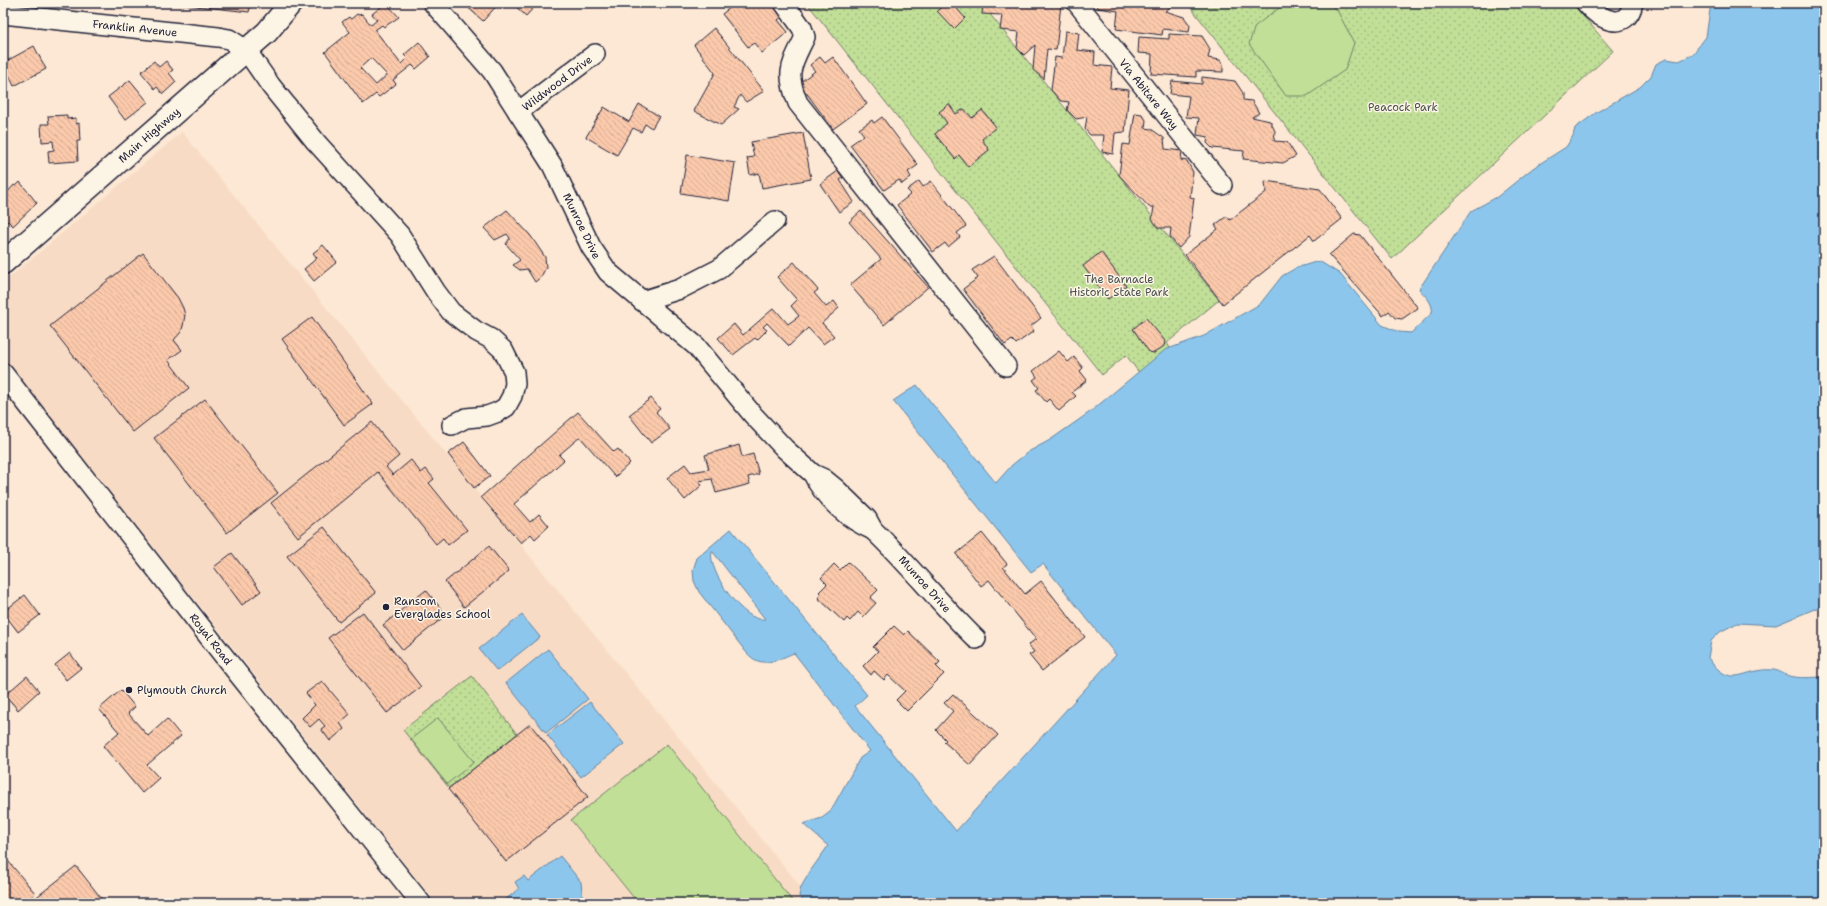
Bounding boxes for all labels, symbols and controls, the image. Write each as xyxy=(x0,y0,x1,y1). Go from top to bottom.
street label: Franklin Avenue xyxy=(92,17,178,40)
street label: Wildwood Drive xyxy=(519,52,595,115)
street label: Via Abitare Way xyxy=(1115,56,1182,133)
park label: Peacock Park xyxy=(1368,100,1438,115)
street label: Main Highway xyxy=(115,104,183,166)
street label: Munroe Drive xyxy=(559,191,604,262)
park label: The Barnacle Historic State Park xyxy=(1069,272,1169,300)
street label: Munroe Drive xyxy=(895,553,954,616)
place label: Ransom Everglades School xyxy=(394,594,491,622)
marker: Ransom Everglades School xyxy=(381,602,391,612)
street label: Royal Road xyxy=(186,610,235,668)
place label: Plymouth Church xyxy=(137,683,227,698)
marker: Plymouth Church xyxy=(124,685,134,695)

